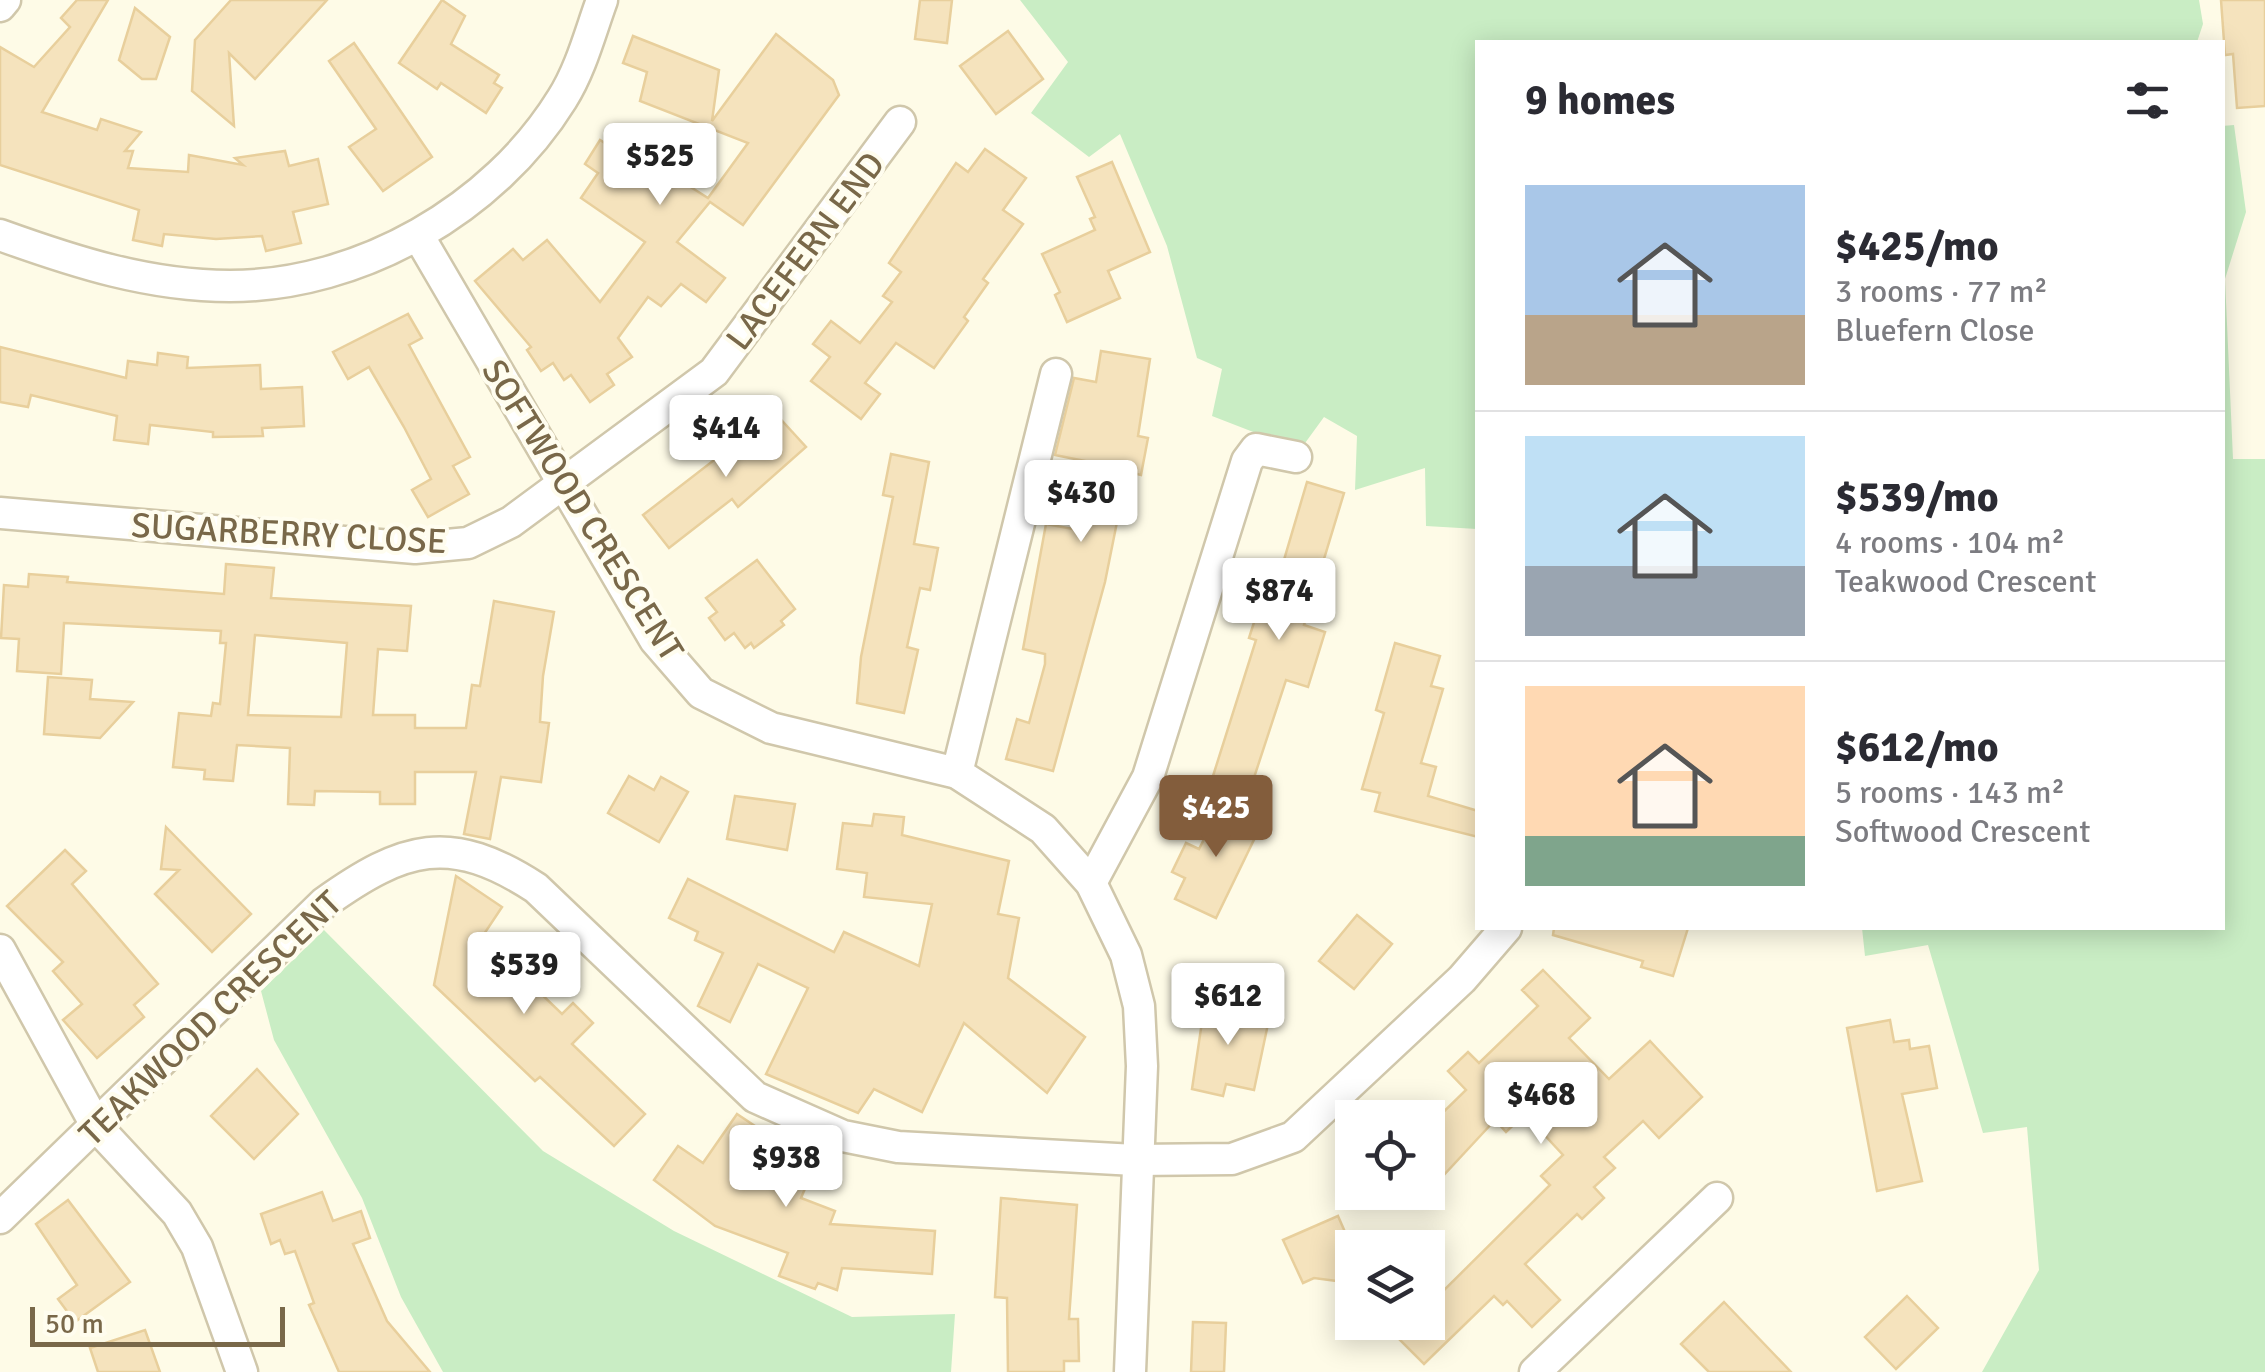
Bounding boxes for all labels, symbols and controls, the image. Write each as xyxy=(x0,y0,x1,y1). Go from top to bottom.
icon: filters xyxy=(2120,73,2175,128)
text: 9 homes xyxy=(1525,75,1675,126)
pin: $525 xyxy=(601,123,719,208)
text: $525 xyxy=(625,136,695,175)
street label: LACEFERN END xyxy=(717,144,894,359)
text: $425/mo xyxy=(1835,221,1999,272)
icon: home xyxy=(1605,225,1725,345)
text: 3 rooms · 77 m² xyxy=(1835,272,2048,311)
text: Bluefern Close xyxy=(1835,311,2035,350)
street label: SOFTWOOD CRESCENT xyxy=(472,352,693,669)
pin: $414 xyxy=(667,395,785,480)
text: $414 xyxy=(691,408,761,447)
pin: $430 xyxy=(1022,460,1140,545)
text: $539/mo xyxy=(1835,472,1999,523)
text: $430 xyxy=(1046,473,1116,512)
icon: home xyxy=(1605,476,1725,596)
street label: SUGARBERRY CLOSE xyxy=(130,504,448,563)
text: 4 rooms · 104 m² xyxy=(1835,523,2065,562)
pin: $874 xyxy=(1220,558,1338,643)
text: Teakwood Crescent xyxy=(1835,562,2096,601)
text: $874 xyxy=(1244,571,1314,610)
text: $612/mo xyxy=(1835,722,1999,773)
icon: home xyxy=(1605,726,1725,846)
text: 5 rooms · 143 m² xyxy=(1835,773,2065,812)
pin: $425 xyxy=(1157,775,1275,860)
text: $425 xyxy=(1181,788,1251,827)
text: Softwood Crescent xyxy=(1835,812,2090,851)
street label: TEAKWOOD CRESCENT xyxy=(70,882,351,1155)
pin: $539 xyxy=(465,932,583,1017)
text: $539 xyxy=(489,945,559,984)
pin: $612 xyxy=(1169,963,1287,1048)
text: $612 xyxy=(1193,976,1263,1015)
pin: $468 xyxy=(1482,1062,1600,1147)
text: $468 xyxy=(1506,1075,1576,1114)
map controls xyxy=(1335,1100,1445,1340)
button: locate xyxy=(1335,1100,1445,1210)
pin: $938 xyxy=(727,1125,845,1210)
text: $938 xyxy=(751,1138,821,1177)
button: layers xyxy=(1335,1230,1445,1340)
scale bar xyxy=(30,1302,285,1346)
text: 50 m xyxy=(45,1307,104,1341)

